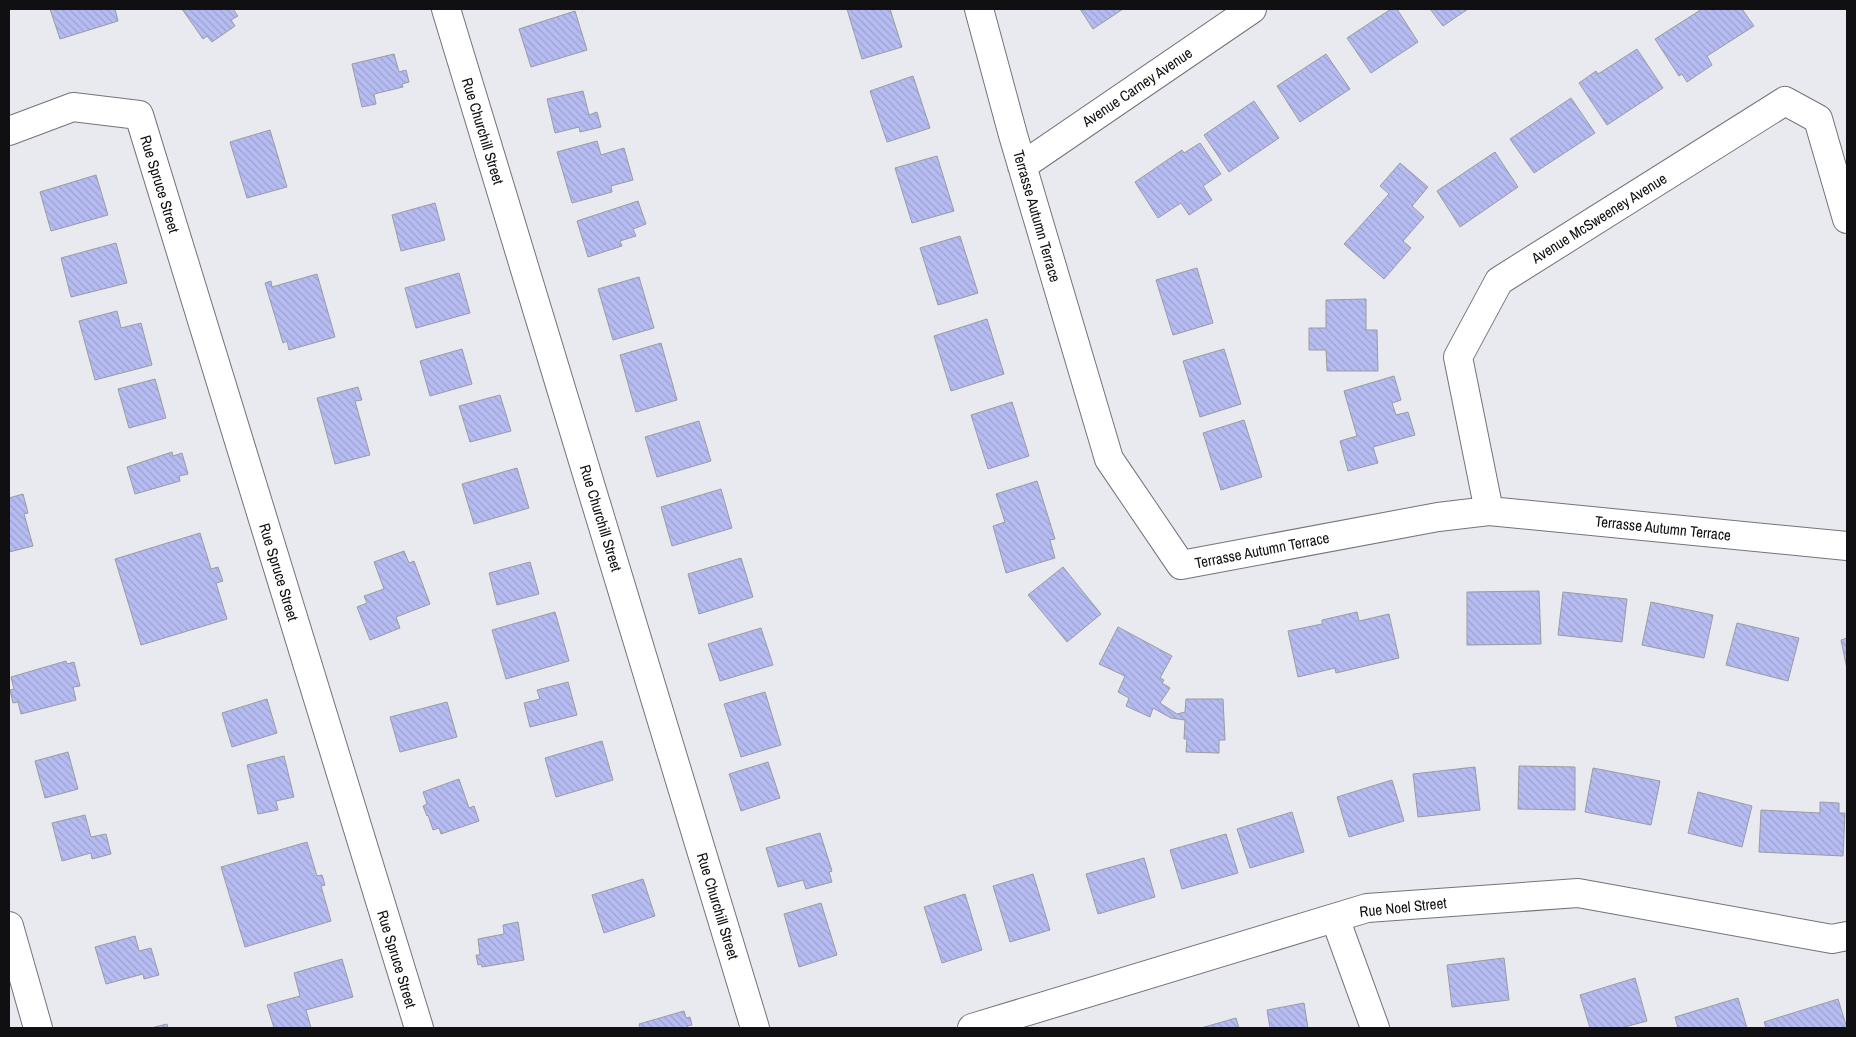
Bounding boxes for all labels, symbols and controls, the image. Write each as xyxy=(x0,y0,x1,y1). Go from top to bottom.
street label: Avenue Carney Avenue xyxy=(1077,42,1196,132)
street label: Rue Churchill Street xyxy=(457,75,509,188)
street label: Rue Spruce Street xyxy=(135,133,185,236)
street label: Terrasse Autumn Terrace xyxy=(1008,147,1066,285)
street label: Avenue McSweeney Avenue xyxy=(1526,168,1671,269)
street label: Rue Churchill Street xyxy=(575,462,627,575)
street label: Terrasse Autumn Terrace xyxy=(1594,510,1732,546)
street label: Rue Spruce Street xyxy=(254,521,304,624)
street label: Terrasse Autumn Terrace xyxy=(1193,527,1331,573)
street label: Rue Churchill Street xyxy=(692,850,744,963)
street label: Rue Noel Street xyxy=(1358,892,1448,922)
street label: Rue Spruce Street xyxy=(372,908,422,1011)

